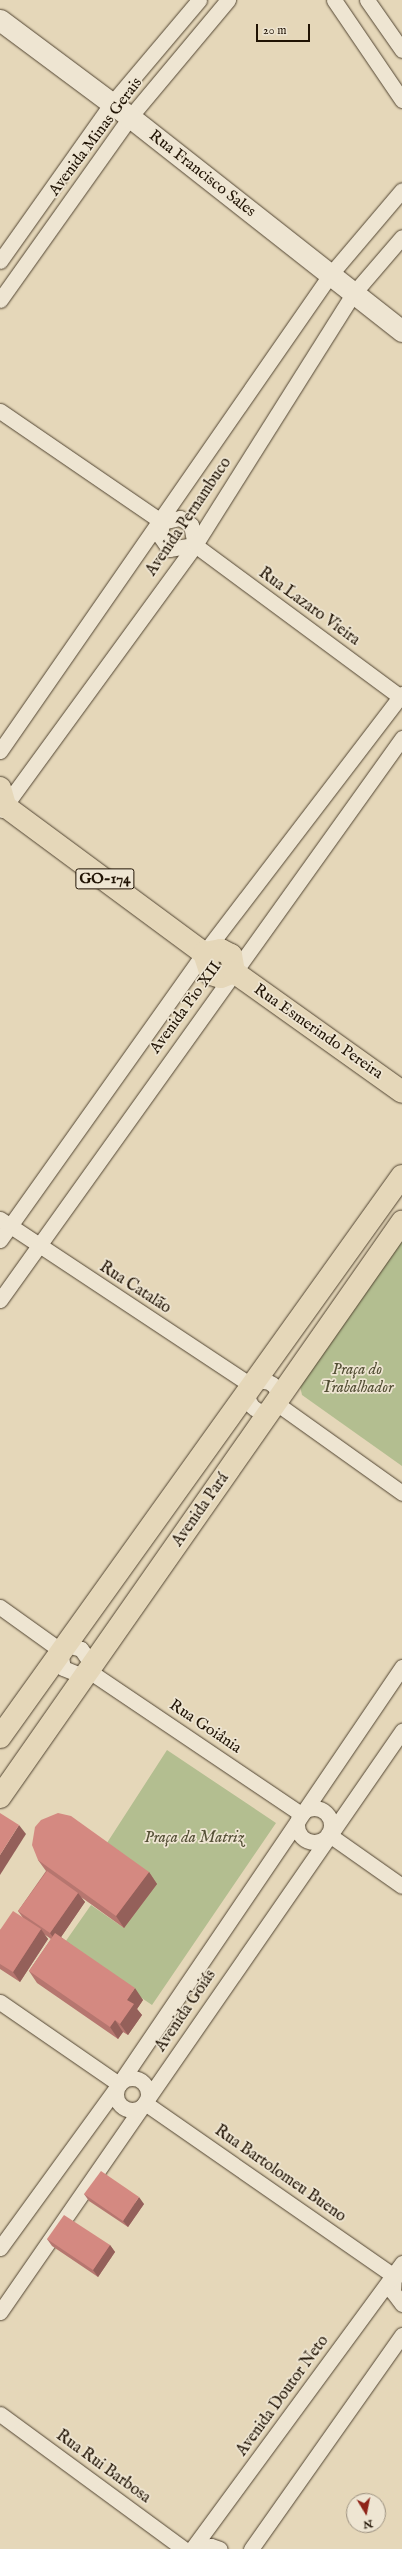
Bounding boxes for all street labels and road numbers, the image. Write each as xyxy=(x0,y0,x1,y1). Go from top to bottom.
street label: Avenida Minas Gerais xyxy=(45,74,147,200)
street label: Rua Francisco Sales xyxy=(145,126,259,222)
street label: Avenida Pernambuco xyxy=(142,454,236,580)
street label: Rua Lazaro Vieira xyxy=(255,564,363,650)
road number: GO-174 xyxy=(75,866,135,892)
street label: Avenida Pio XII xyxy=(146,958,226,1058)
street label: Rua Esmerindo Pereira xyxy=(250,980,386,1084)
street label: Rua Catalão xyxy=(96,1258,174,1318)
street label: Avenida Pará xyxy=(169,1470,233,1550)
street label: Rua Goiânia xyxy=(165,1696,245,1758)
street label: Avenida Goiás xyxy=(152,1966,220,2056)
street label: Rua Bartolomeu Bueno xyxy=(211,2121,349,2227)
street label: Avenida Doutor Neto xyxy=(233,2332,333,2460)
street label: Rua Rui Barbosa xyxy=(52,2426,154,2508)

